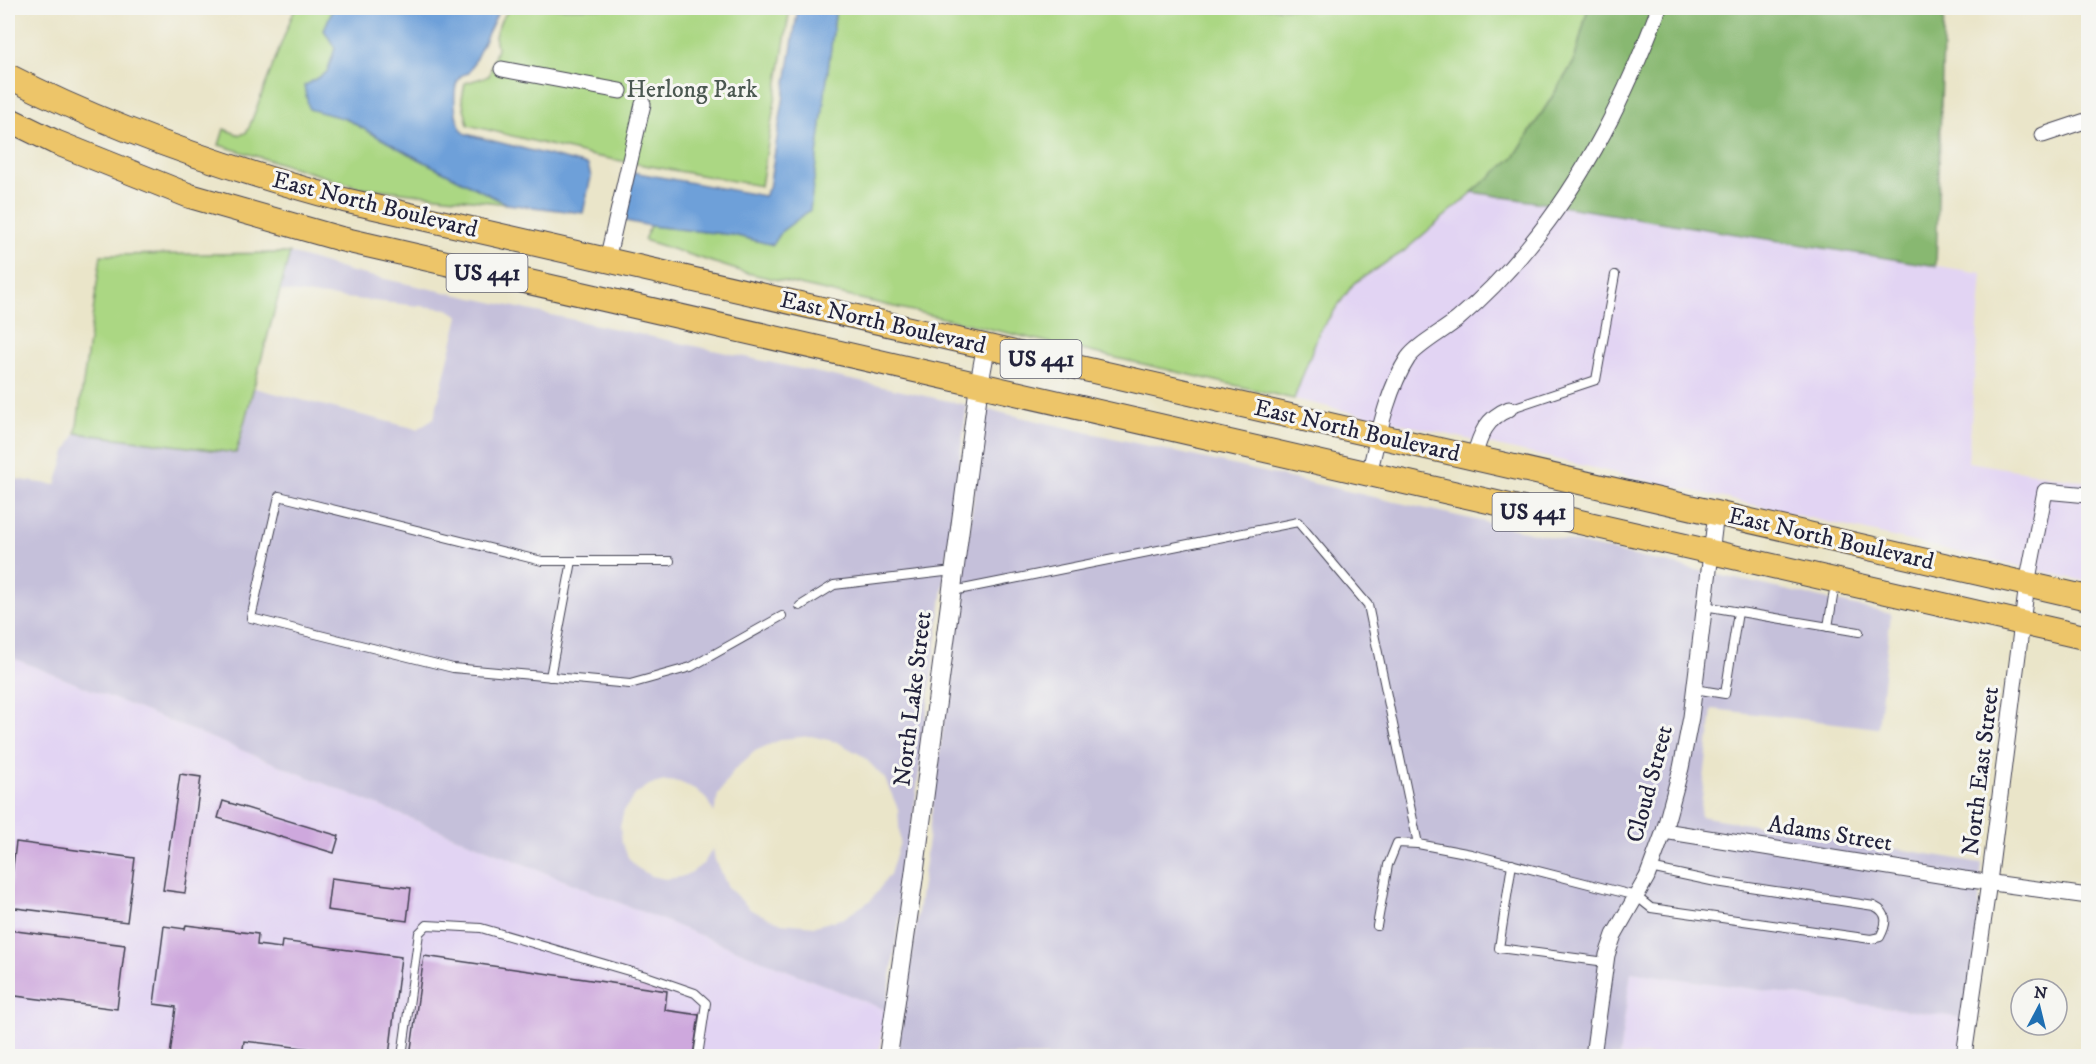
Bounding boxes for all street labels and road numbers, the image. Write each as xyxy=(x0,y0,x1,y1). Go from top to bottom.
street label: East North Boulevard xyxy=(269,165,481,245)
road number: US 441 xyxy=(446,254,528,292)
street label: East North Boulevard xyxy=(777,285,989,361)
road number: US 441 xyxy=(1000,340,1082,378)
street label: East North Boulevard xyxy=(1251,393,1463,469)
road number: US 441 xyxy=(1492,493,1574,531)
street label: East North Boulevard xyxy=(1725,501,1937,577)
street label: North Lake Street xyxy=(887,609,939,788)
street label: North East Street xyxy=(1956,685,2006,857)
street label: Cloud Street xyxy=(1620,722,1680,846)
street label: Adams Street xyxy=(1766,809,1895,859)

